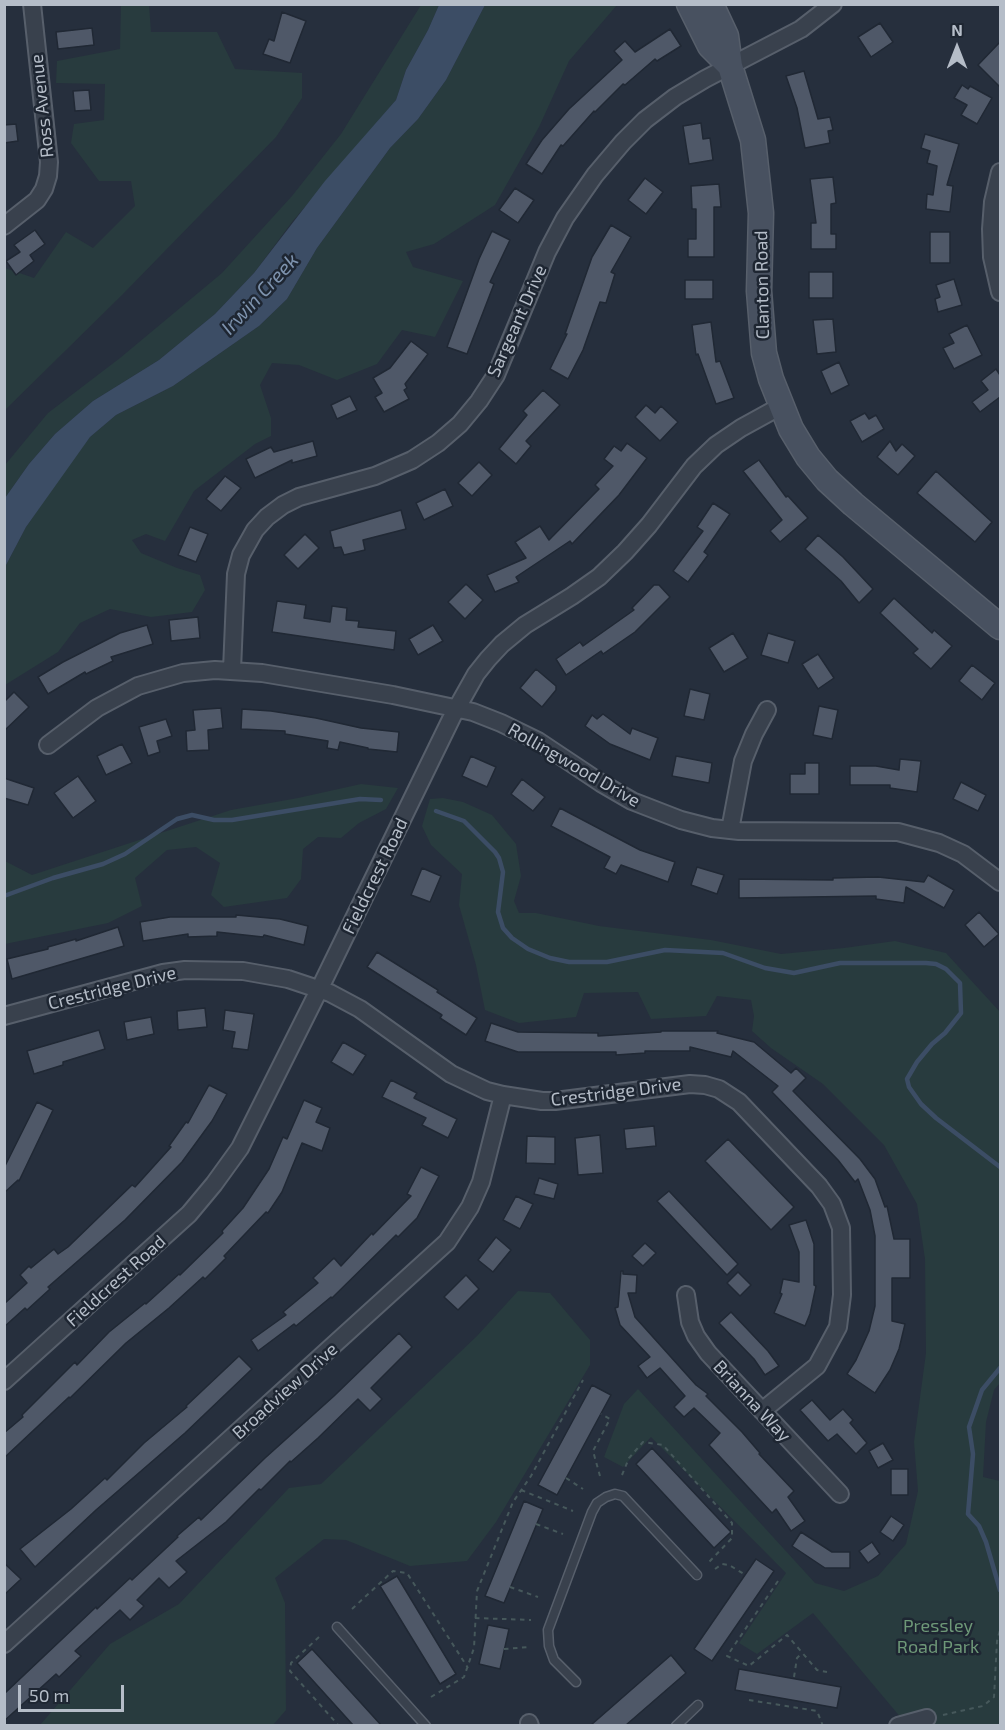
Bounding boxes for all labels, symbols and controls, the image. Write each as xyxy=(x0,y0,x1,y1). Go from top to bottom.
north arrow xyxy=(927,18,987,78)
text: N xyxy=(951,20,963,39)
street label: Ross Avenue xyxy=(26,53,58,159)
street label: Clanton Road xyxy=(750,230,774,340)
water label: Irwin Creek xyxy=(216,248,304,340)
street label: Sargeant Drive xyxy=(483,261,551,381)
street label: Rollingwood Drive xyxy=(504,718,644,812)
street label: Fieldcrest Road xyxy=(338,814,412,938)
street label: Crestridge Drive xyxy=(46,962,178,1014)
street label: Crestridge Drive xyxy=(550,1073,682,1111)
street label: Fieldcrest Road xyxy=(62,1231,170,1331)
street label: Broadview Drive xyxy=(228,1338,342,1444)
street label: Brianna Way xyxy=(709,1356,795,1446)
park label: Pressley Road Park xyxy=(897,1615,979,1658)
scale bar xyxy=(21,1673,128,1711)
text: 50 m xyxy=(29,1684,69,1706)

